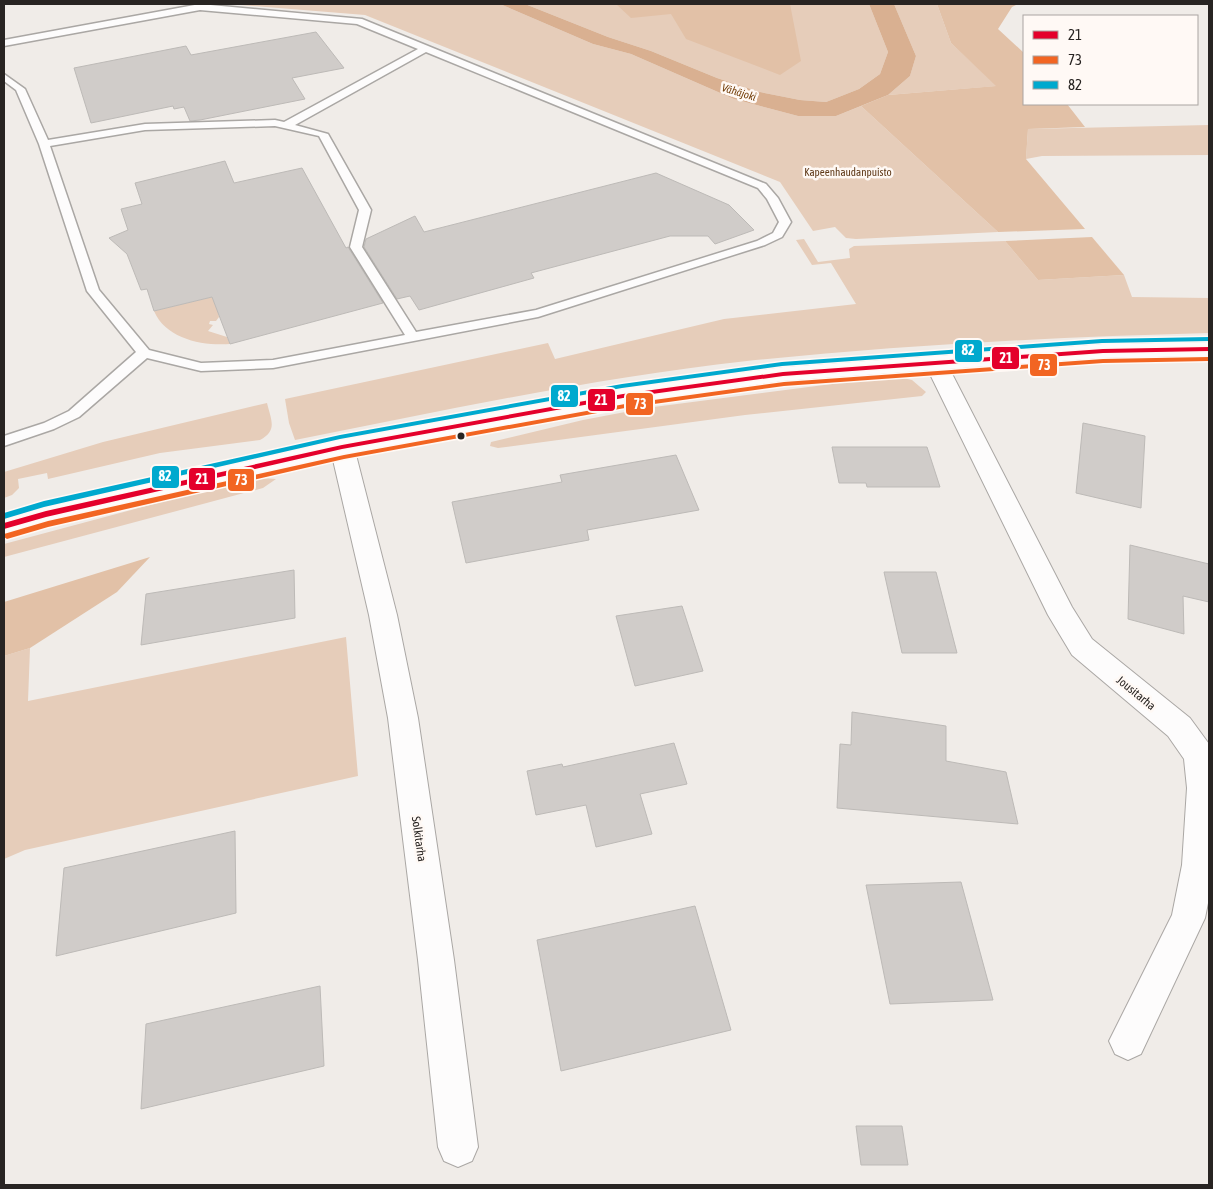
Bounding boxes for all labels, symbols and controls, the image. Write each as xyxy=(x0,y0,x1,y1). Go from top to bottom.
legend xyxy=(1023,15,1198,105)
text: 21 xyxy=(1068,26,1082,43)
text: 73 xyxy=(1068,51,1082,68)
text: 82 xyxy=(1068,76,1082,93)
water label: Vähäjoki xyxy=(720,81,758,103)
park label: Kapeenhaudanpuisto xyxy=(804,166,892,178)
line badge: 82 xyxy=(954,339,983,363)
text: 82 xyxy=(961,342,975,358)
line badge: 21 xyxy=(991,346,1020,370)
text: 21 xyxy=(999,350,1013,366)
line badge: 73 xyxy=(1029,353,1058,377)
text: 73 xyxy=(1037,357,1051,373)
line badge: 82 xyxy=(550,384,579,408)
text: 82 xyxy=(557,388,571,404)
line badge: 21 xyxy=(587,388,616,412)
text: 21 xyxy=(594,392,608,408)
line badge: 73 xyxy=(625,392,654,416)
text: 73 xyxy=(633,396,647,412)
unlabelled marker xyxy=(456,431,466,441)
line badge: 82 xyxy=(151,465,180,489)
line badge: 21 xyxy=(188,467,216,491)
text: 82 xyxy=(158,468,172,484)
line badge: 73 xyxy=(227,468,255,492)
text: 21 xyxy=(195,471,209,487)
text: 73 xyxy=(234,472,248,488)
street label: Jousitarha xyxy=(1114,673,1158,713)
street label: Solkitarha xyxy=(409,815,429,863)

